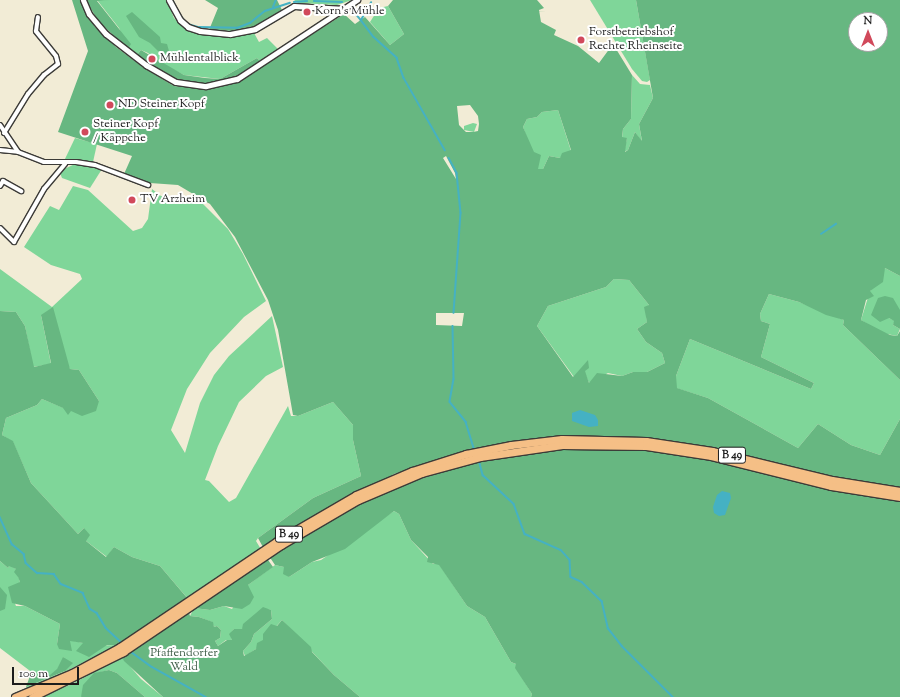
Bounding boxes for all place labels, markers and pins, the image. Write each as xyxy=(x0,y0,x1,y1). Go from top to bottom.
place label: Korn's Mühle xyxy=(315,5,385,19)
marker: Korn's Mühle xyxy=(302,7,312,17)
place label: Forstbetriebshof Rechte Rheinseite xyxy=(589,26,682,54)
marker: Forstbetriebshof Rechte Rheinseite xyxy=(576,35,586,45)
place label: Mühlentalblick xyxy=(160,52,239,66)
marker: Mühlentalblick xyxy=(147,54,157,64)
place label: ND Steiner Kopf xyxy=(118,98,205,112)
marker: ND Steiner Kopf xyxy=(105,100,115,110)
place label: Steiner Kopf / Käppche xyxy=(93,118,158,146)
marker: Steiner Kopf / Käppche xyxy=(80,127,90,137)
place label: TV Arzheim xyxy=(140,193,205,207)
marker: TV Arzheim xyxy=(127,195,137,205)

